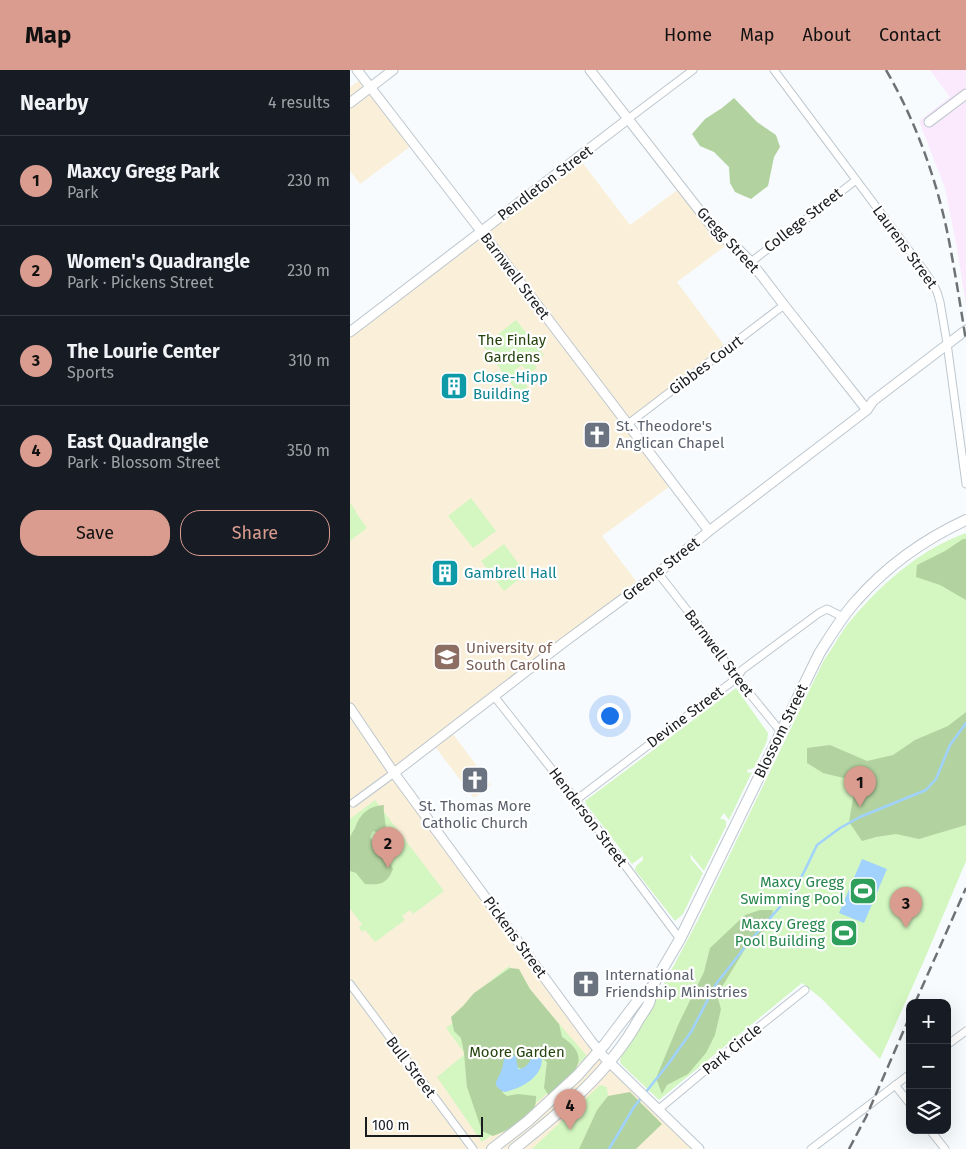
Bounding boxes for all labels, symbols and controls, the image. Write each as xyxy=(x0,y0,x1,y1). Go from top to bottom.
text: Map xyxy=(25,21,71,49)
text: Home xyxy=(664,24,712,46)
text: Map xyxy=(740,24,774,46)
text: About xyxy=(802,24,851,46)
text: Contact xyxy=(879,24,941,46)
text: Nearby xyxy=(20,90,88,116)
text: 4 results xyxy=(268,93,330,112)
street label: Pendleton Street xyxy=(494,141,596,225)
text: Maxcy Gregg Park xyxy=(67,160,219,183)
text: 1 xyxy=(32,171,40,190)
text: 230 m xyxy=(287,171,330,190)
text: Park xyxy=(67,183,99,202)
street label: College Street xyxy=(760,184,846,256)
street label: Laurens Street xyxy=(869,202,941,292)
street label: Gregg Street xyxy=(693,203,763,277)
street label: Barnwell Street xyxy=(476,229,554,324)
text: Women's Quadrangle xyxy=(67,250,250,273)
text: 2 xyxy=(32,261,40,280)
text: 230 m xyxy=(287,261,330,280)
text: Park · Pickens Street xyxy=(67,273,214,292)
park label: The Finlay Gardens xyxy=(478,331,547,366)
street label: Gibbes Court xyxy=(666,331,747,399)
text: The Lourie Center xyxy=(67,340,220,363)
text: 3 xyxy=(32,351,40,370)
text: 310 m xyxy=(289,351,330,370)
text: Sports xyxy=(67,363,114,382)
place label: Close-Hipp Building xyxy=(473,368,548,403)
building icon: Close-Hipp Building xyxy=(439,371,469,401)
place label: St. Theodore's Anglican Chapel xyxy=(616,417,725,452)
church icon: St. Theodore's Anglican Chapel xyxy=(582,420,612,450)
text: East Quadrangle xyxy=(67,430,209,453)
text: 4 xyxy=(31,441,41,460)
text: 350 m xyxy=(287,441,330,460)
text: Park · Blossom Street xyxy=(67,453,220,472)
button: Save xyxy=(20,510,170,556)
button: Share xyxy=(180,510,330,556)
street label: Greene Street xyxy=(619,533,704,605)
building icon: Gambrell Hall xyxy=(430,558,460,588)
place label: Gambrell Hall xyxy=(464,564,557,582)
street label: Barnwell Street xyxy=(680,606,758,701)
place label: University of South Carolina xyxy=(466,639,566,674)
school or university icon: University of South Carolina xyxy=(432,642,462,672)
street label: Blossom Street xyxy=(750,681,812,781)
street label: Devine Street xyxy=(643,682,727,752)
your location xyxy=(597,703,623,729)
street label: Henderson Street xyxy=(545,764,631,870)
church icon: St. Thomas More Catholic Church xyxy=(460,765,490,795)
pin: 1 xyxy=(844,766,876,807)
place label: St. Thomas More Catholic Church xyxy=(419,797,531,832)
pin: 2 xyxy=(372,827,404,868)
place label: Maxcy Gregg Swimming Pool xyxy=(740,873,845,908)
sports icon: Maxcy Gregg Swimming Pool xyxy=(848,876,878,906)
pin: 3 xyxy=(890,887,922,928)
street label: Pickens Street xyxy=(479,893,551,982)
place label: Maxcy Gregg Pool Building xyxy=(735,915,825,950)
sports icon: Maxcy Gregg Pool Building xyxy=(829,918,859,948)
place label: International Friendship Ministries xyxy=(605,966,747,1001)
church icon: International Friendship Ministries xyxy=(571,969,601,999)
map controls xyxy=(906,999,951,1134)
button: + xyxy=(906,999,951,1044)
street label: Park Circle xyxy=(699,1020,765,1078)
street label: Bull Street xyxy=(382,1033,440,1101)
park label: Moore Garden xyxy=(469,1043,565,1061)
button: − xyxy=(906,1044,951,1089)
pin: 4 xyxy=(554,1089,586,1130)
button: layers xyxy=(906,1089,951,1134)
scale bar xyxy=(365,1114,482,1137)
text: 100 m xyxy=(372,1117,409,1134)

